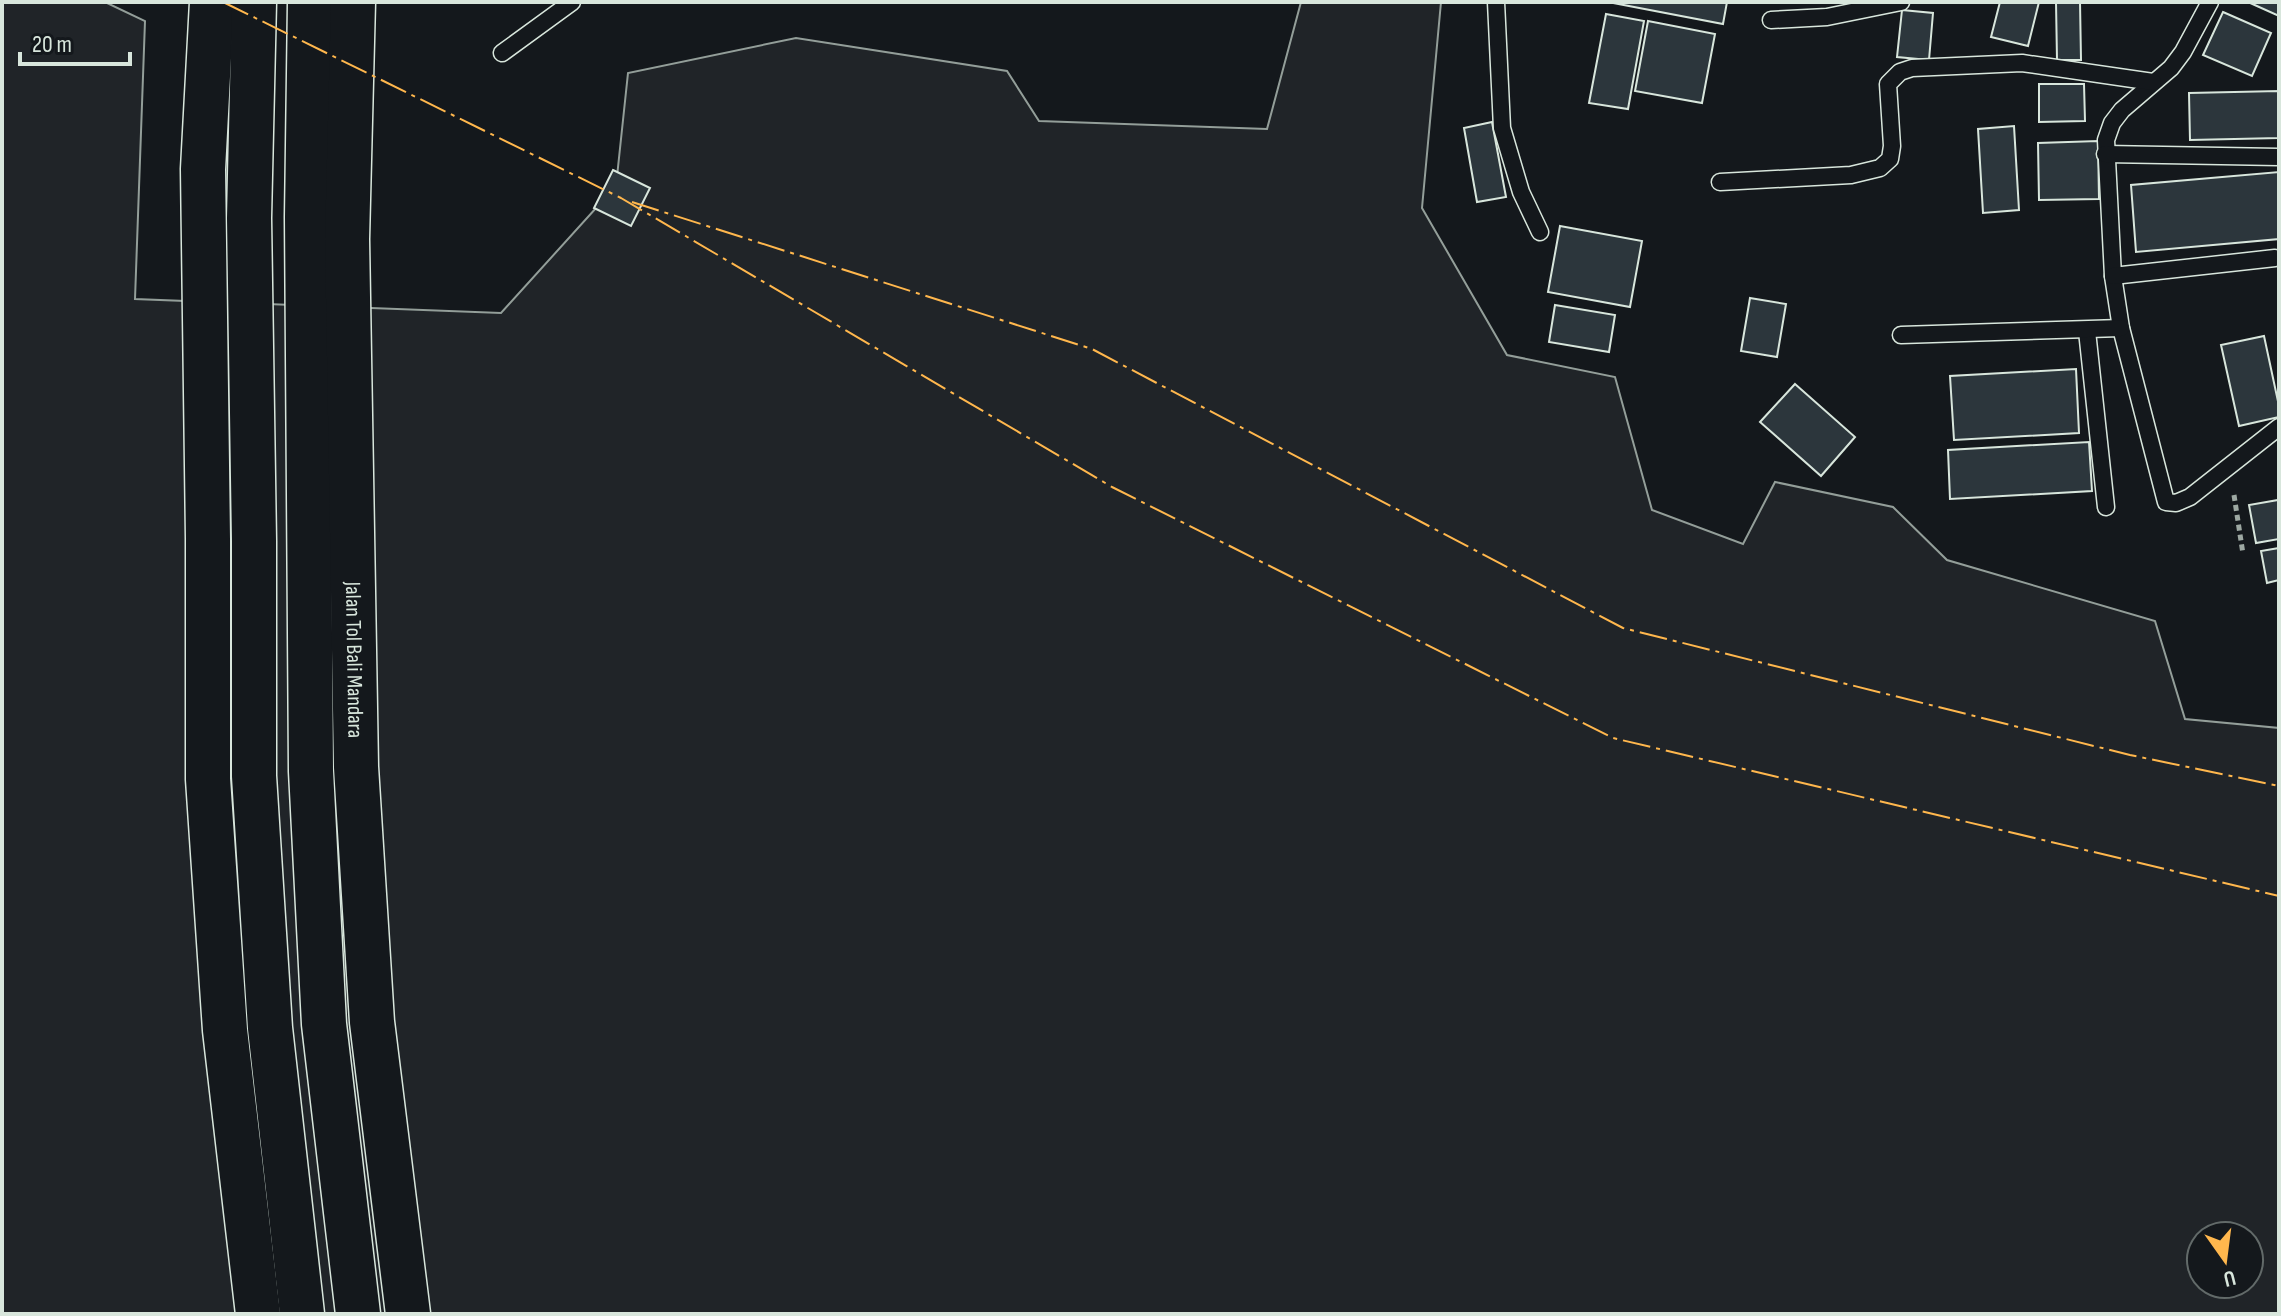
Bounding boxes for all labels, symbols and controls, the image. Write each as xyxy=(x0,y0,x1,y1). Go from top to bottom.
scale bar xyxy=(20,16,130,66)
text: 20 m xyxy=(32,30,72,59)
street label: Jalan Tol Bali Mandara xyxy=(339,580,369,738)
north arrow xyxy=(2185,1220,2265,1300)
text: U xyxy=(2221,1263,2238,1292)

